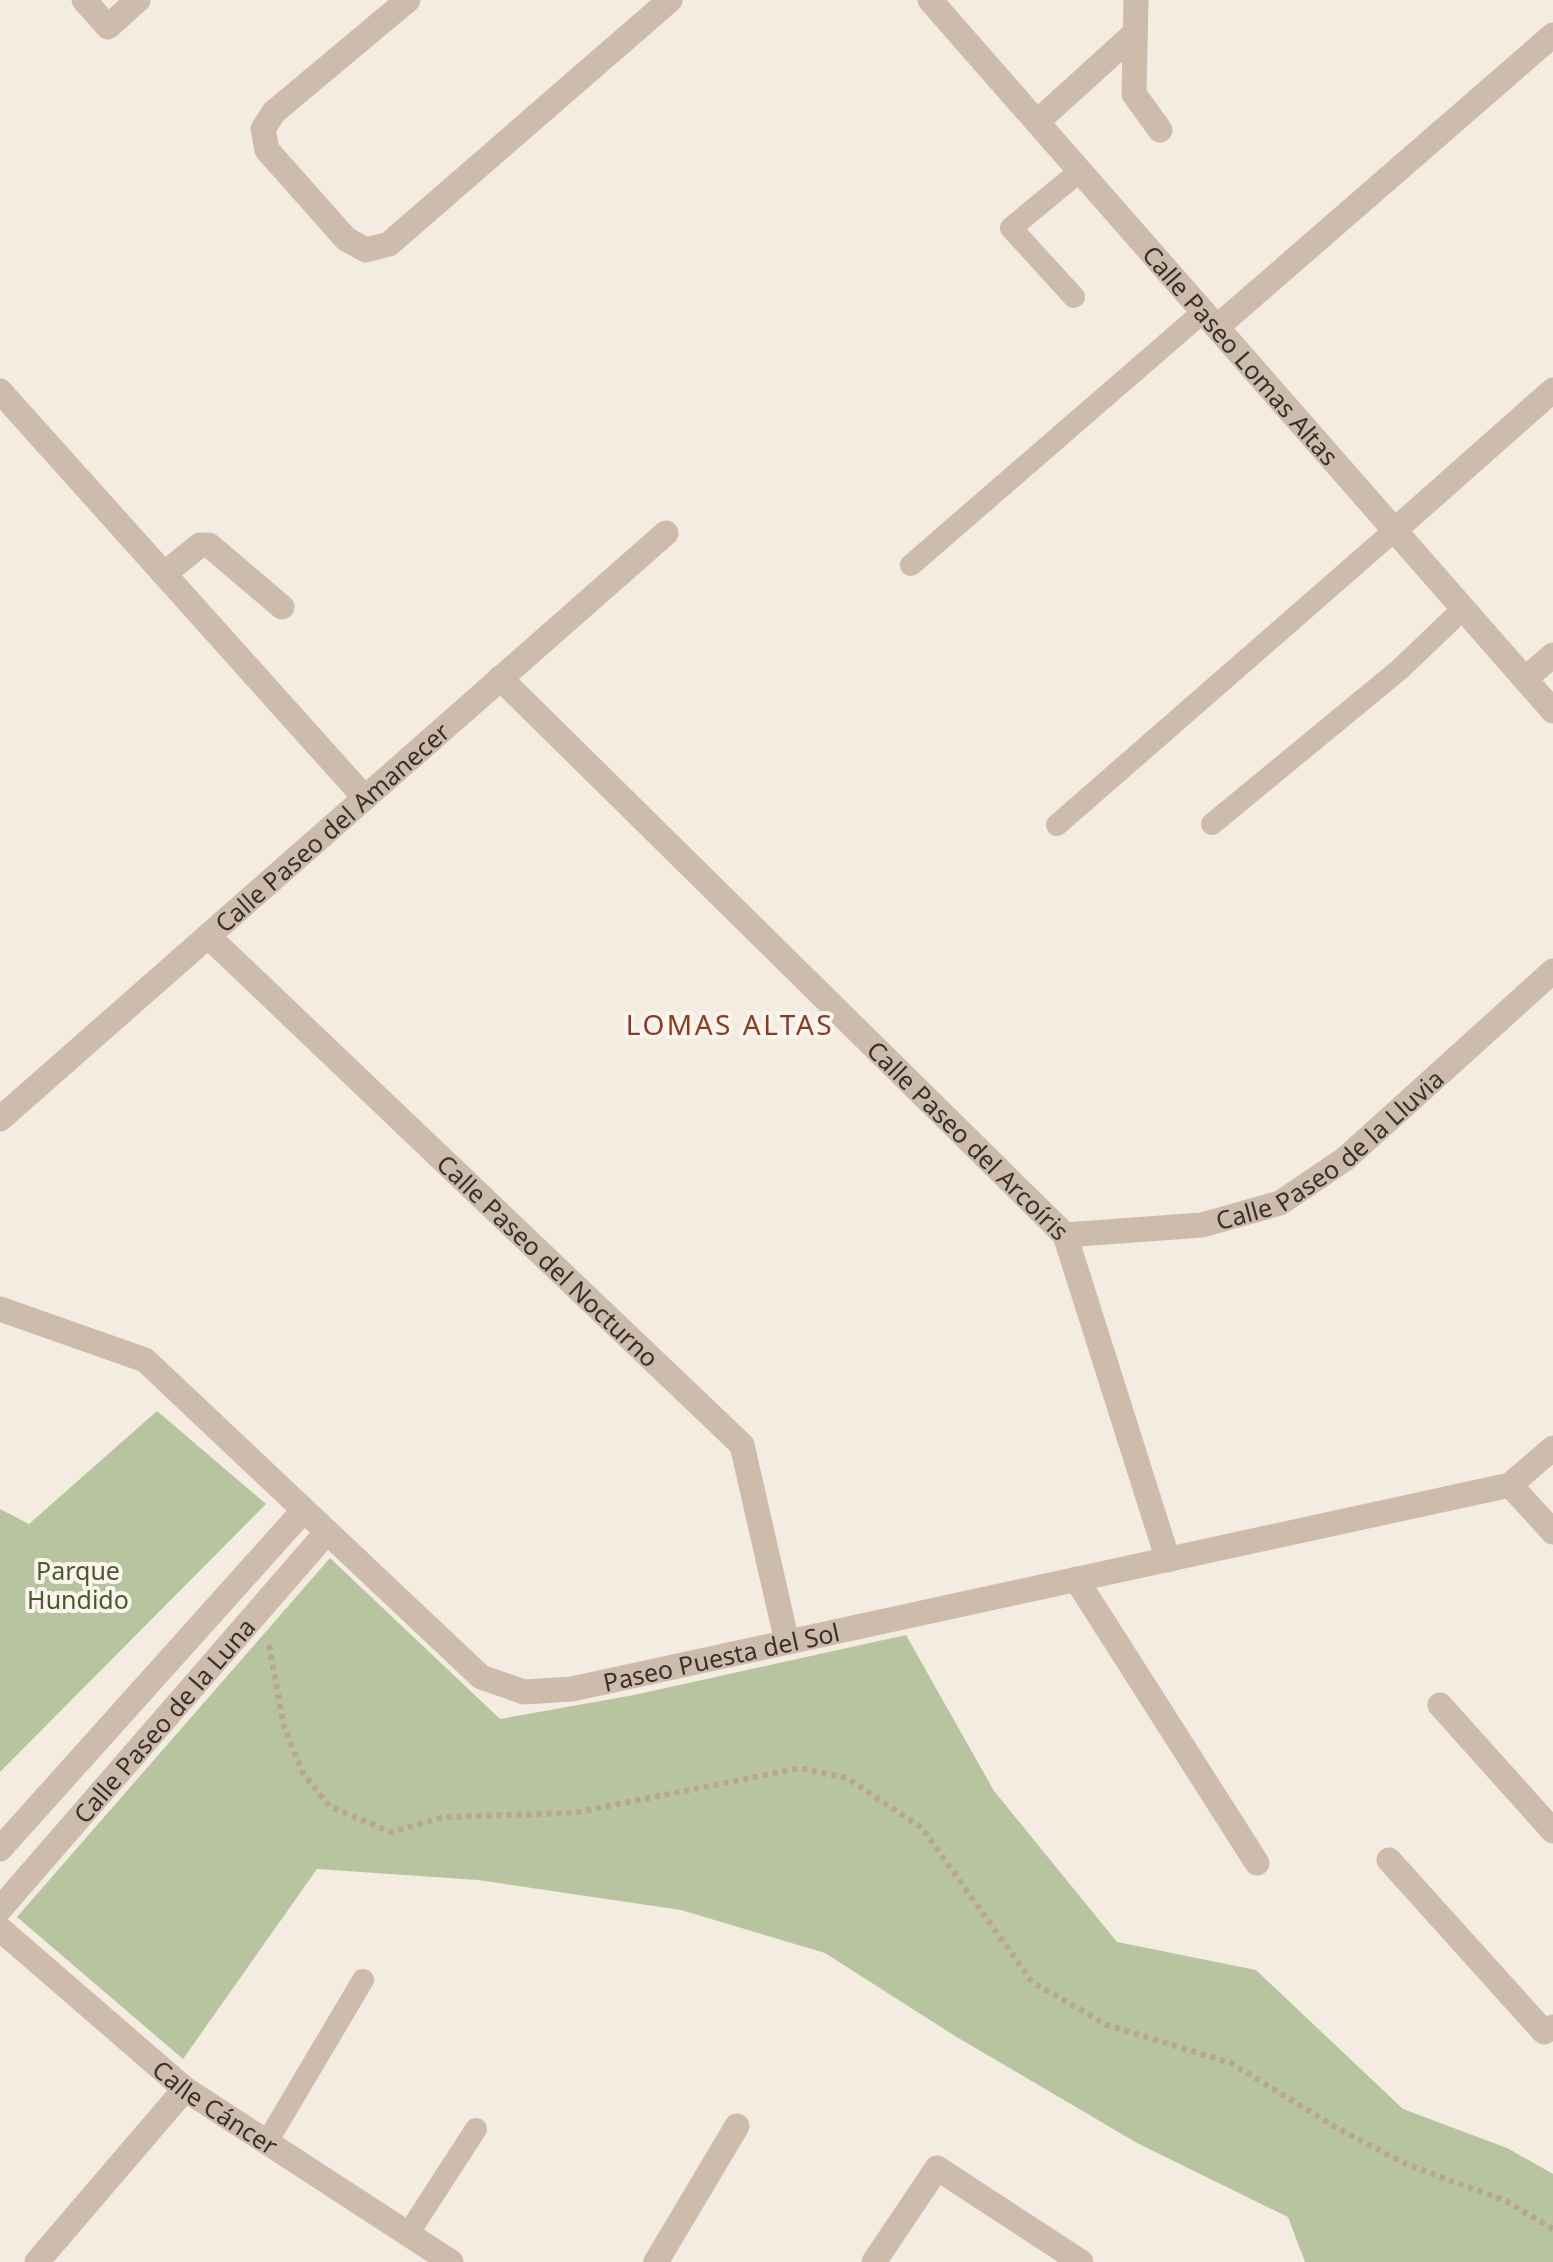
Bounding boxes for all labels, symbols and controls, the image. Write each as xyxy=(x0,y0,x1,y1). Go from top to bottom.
street label: Calle Paseo Lomas Altas xyxy=(1135,238,1347,472)
street label: Calle Paseo del Amanecer xyxy=(207,714,456,940)
district label: LOMAS ALTAS xyxy=(626,1005,834,1043)
street label: Calle Paseo del Arcoíris xyxy=(860,1033,1077,1247)
street label: Calle Paseo de la Lluvia xyxy=(1212,1061,1451,1237)
street label: Calle Paseo del Nocturno xyxy=(430,1146,666,1374)
park label: Parque Hundido xyxy=(27,1553,129,1616)
street label: Calle Paseo de la Luna xyxy=(65,1610,262,1830)
street label: Paseo Puesta del Sol xyxy=(600,1614,843,1699)
street label: Calle Cáncer xyxy=(146,2052,285,2162)

